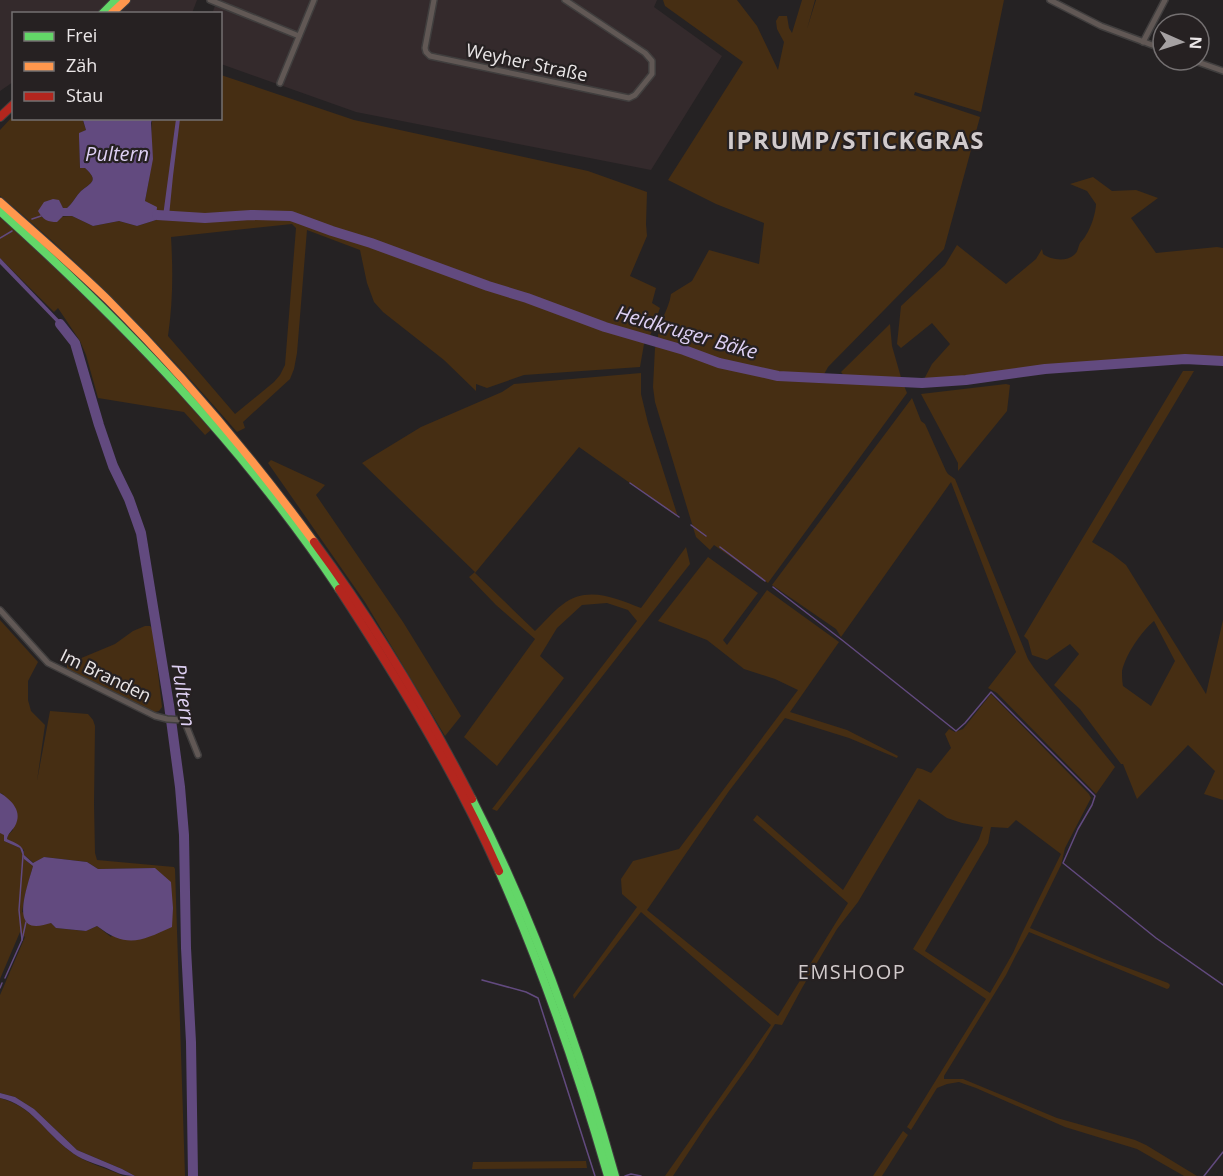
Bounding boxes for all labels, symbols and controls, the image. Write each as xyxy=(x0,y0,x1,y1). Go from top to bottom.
legend xyxy=(12,12,222,120)
north arrow xyxy=(1151,12,1211,72)
text: Frei xyxy=(66,23,97,47)
text: N xyxy=(1185,36,1207,50)
street label: Weyher Straße xyxy=(464,37,590,87)
text: Zäh xyxy=(66,53,97,77)
text: Stau xyxy=(66,83,103,107)
district label: IPRUMP/STICKGRAS xyxy=(727,123,985,156)
water label: Pultern xyxy=(85,140,149,167)
water label: Heidkruger Bäke xyxy=(613,299,761,365)
street label: Im Branden xyxy=(56,643,156,707)
water label: Pultern xyxy=(166,661,202,729)
district label: EMSHOOP xyxy=(798,958,906,985)

